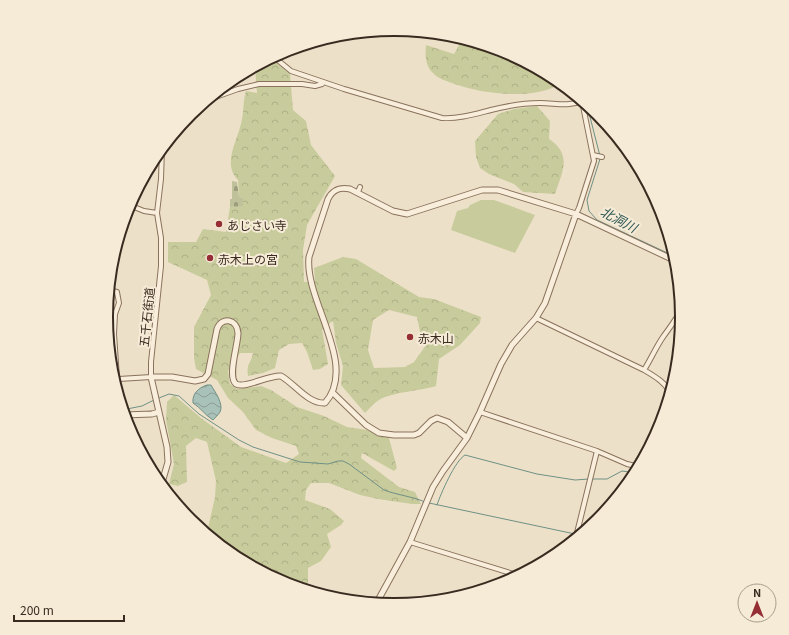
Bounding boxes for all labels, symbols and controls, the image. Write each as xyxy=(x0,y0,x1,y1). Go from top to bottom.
water label: 北洞川 xyxy=(597,201,642,237)
place label: あじさい寺 xyxy=(227,216,287,233)
marker: あじさい寺 xyxy=(214,219,224,229)
place label: 赤木上の宮 xyxy=(218,250,278,267)
marker: 赤木上の宮 xyxy=(205,253,215,263)
street label: 五千石街道 xyxy=(134,286,158,348)
place label: 赤木山 xyxy=(418,329,454,346)
marker: 赤木山 xyxy=(405,332,415,342)
north arrow xyxy=(737,583,777,623)
text: N xyxy=(753,584,761,600)
scale bar xyxy=(14,597,124,623)
text: 200 m xyxy=(20,601,54,618)

